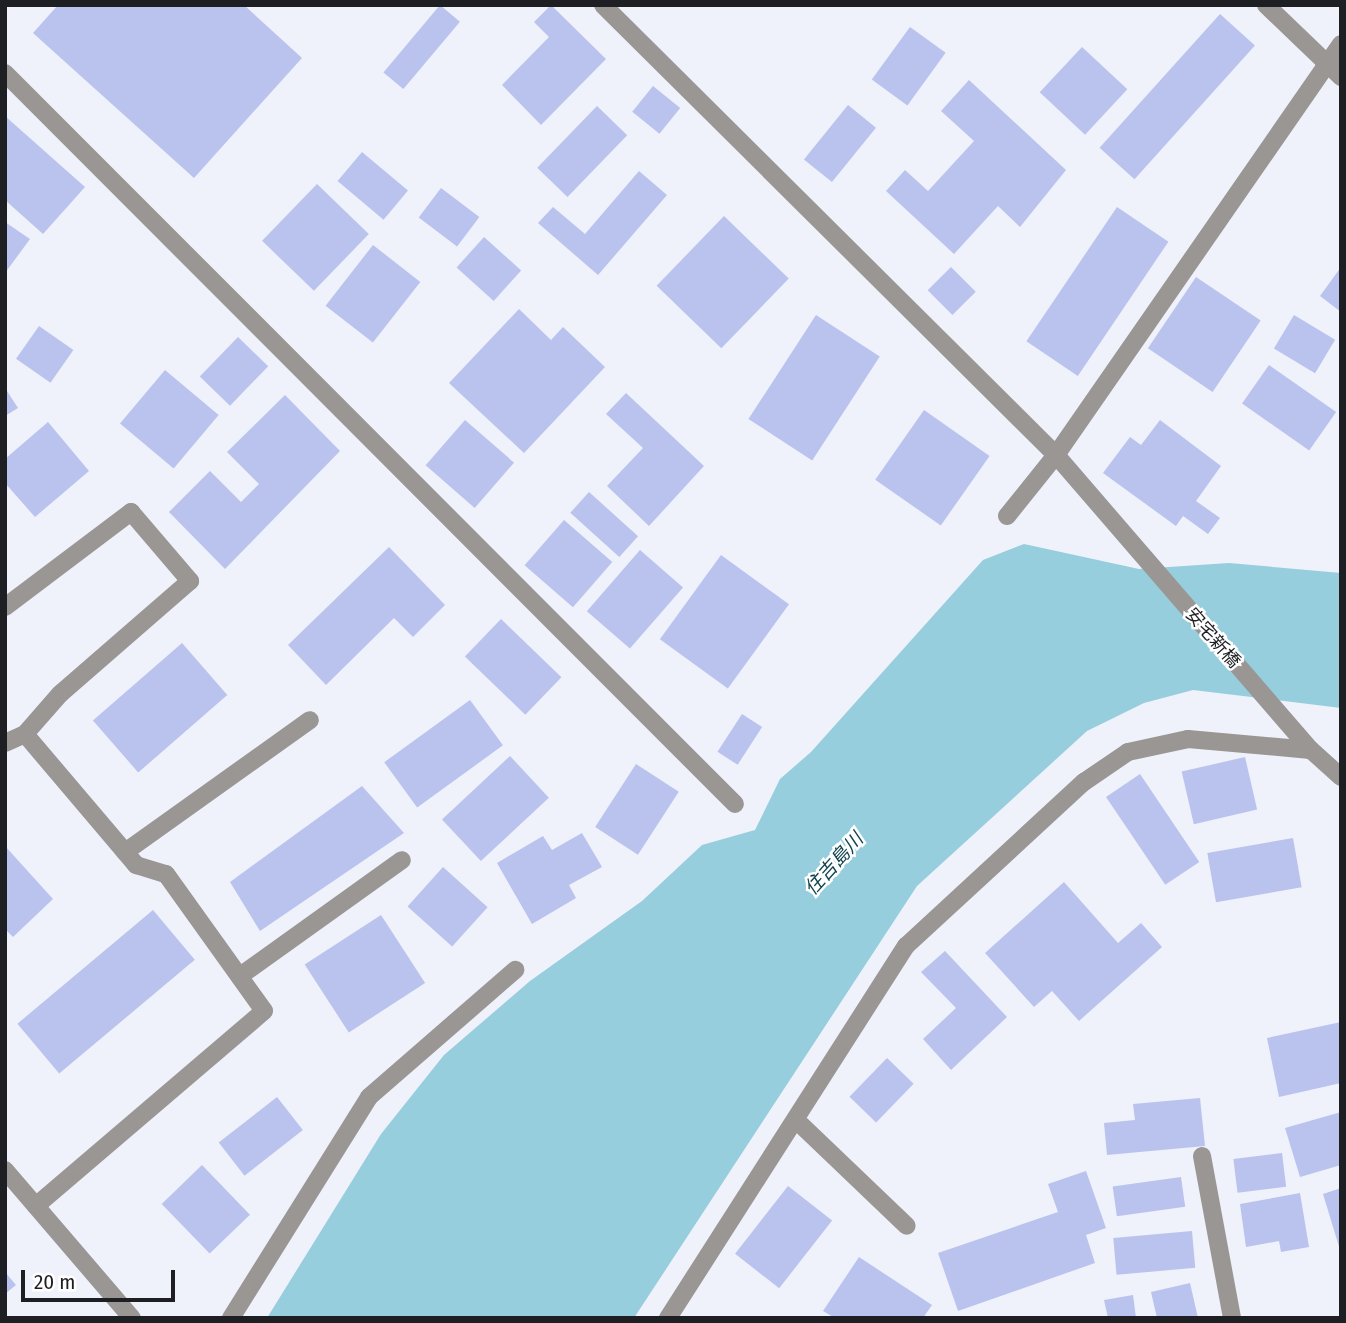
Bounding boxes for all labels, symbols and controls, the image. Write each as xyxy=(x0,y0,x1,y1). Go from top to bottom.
street label: 安宅新橋 xyxy=(1181,604,1245,672)
water label: 住吉島川 xyxy=(800,828,868,900)
scale bar xyxy=(24,1256,178,1300)
text: 20 m xyxy=(34,1269,75,1295)

